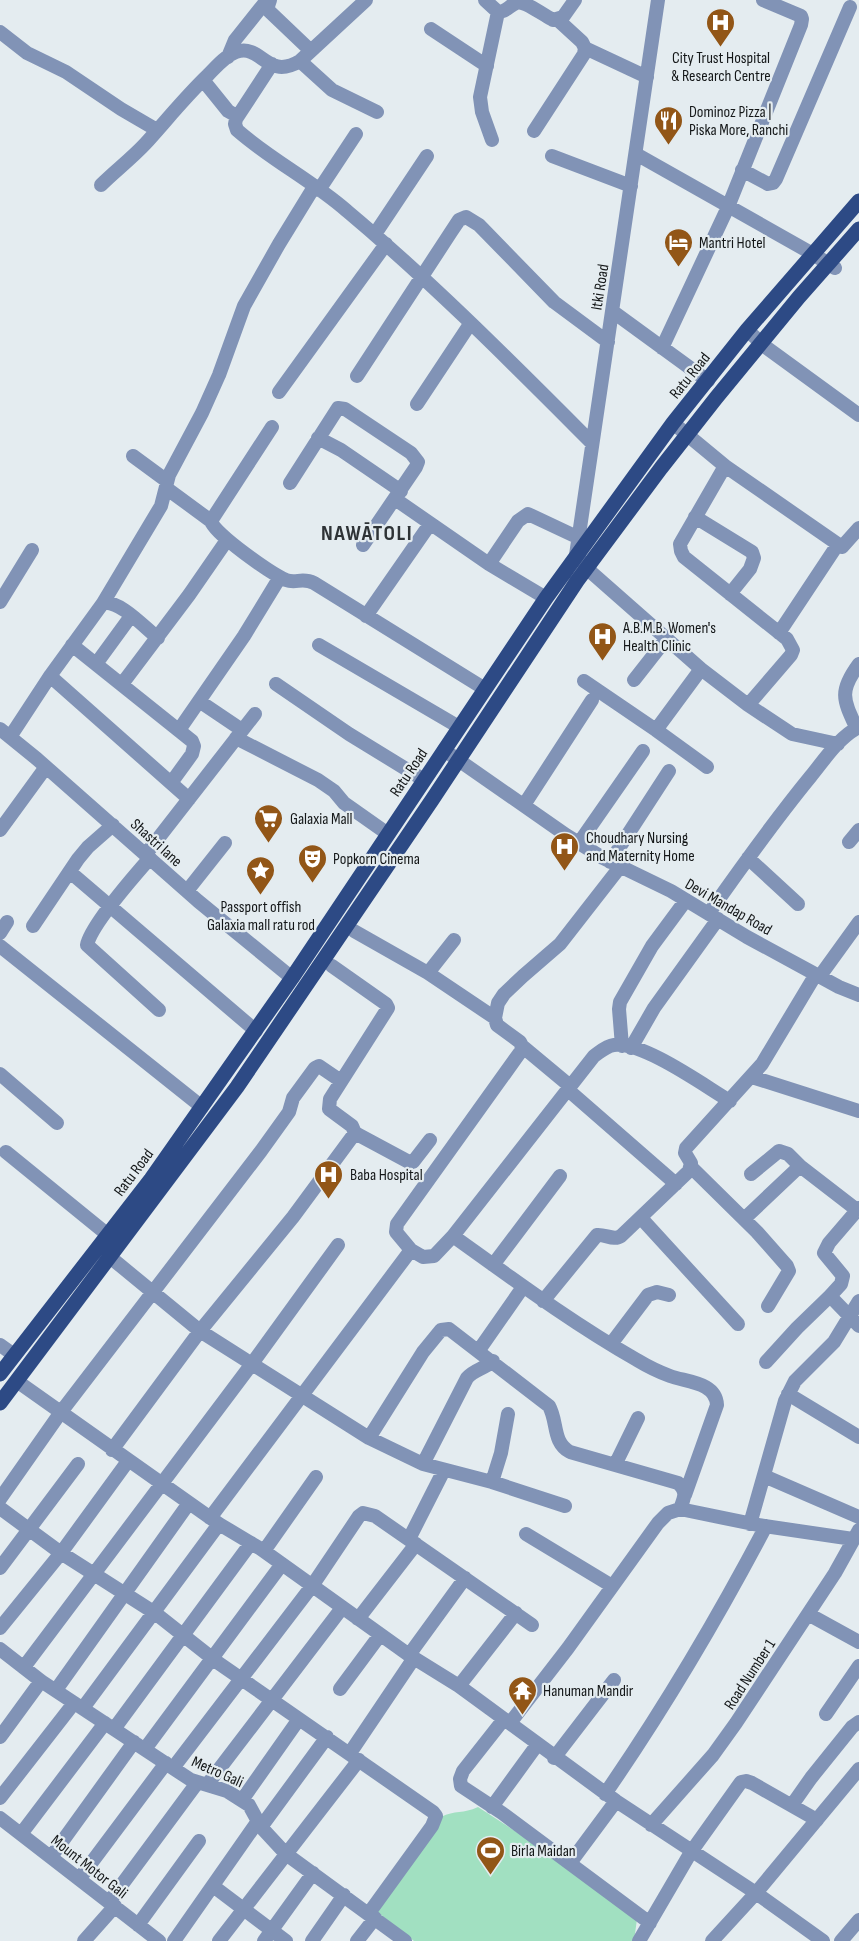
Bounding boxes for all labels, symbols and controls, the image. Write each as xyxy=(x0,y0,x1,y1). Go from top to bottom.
hospital icon: City Trust Hospital & Research Centre xyxy=(705,6,737,48)
place label: City Trust Hospital & Research Centre xyxy=(671,49,771,86)
place label: Dominoz Pizza | Piska More, Ranchi xyxy=(689,103,788,140)
restaurant icon: Dominoz Pizza | Piska More, Ranchi xyxy=(652,104,684,146)
hotel icon: Mantri Hotel xyxy=(662,226,694,268)
place label: Mantri Hotel xyxy=(699,234,766,253)
street label: Itki Road xyxy=(587,263,613,312)
street label: Ratu Road xyxy=(666,349,715,403)
district label: NAWĀTOLI xyxy=(321,520,413,547)
place label: A.B.M.B. Women's Health Clinic xyxy=(622,619,716,656)
hospital icon: A.B.M.B. Women's Health Clinic xyxy=(586,620,618,662)
street label: Ratu Road xyxy=(386,745,432,801)
supermarket icon: Galaxia Mall xyxy=(253,802,285,844)
place label: Galaxia Mall xyxy=(290,810,353,829)
street label: Shastri lane xyxy=(126,815,186,871)
place label: Choudhary Nursing and Maternity Home xyxy=(586,829,695,866)
hospital icon: Choudhary Nursing and Maternity Home xyxy=(549,830,581,872)
theatre icon: Popkorn Cinema xyxy=(296,842,328,884)
place label: Popkorn Cinema xyxy=(333,850,420,869)
place icon: Passport offish Galaxia mall ratu rod xyxy=(245,854,277,896)
street label: Devi Mandap Road xyxy=(681,875,775,940)
place label: Passport offish Galaxia mall ratu rod xyxy=(207,898,315,935)
street label: Ratu Road xyxy=(110,1146,158,1200)
hospital icon: Baba Hospital xyxy=(313,1158,345,1200)
place label: Baba Hospital xyxy=(350,1166,423,1185)
street label: Road Number 1 xyxy=(720,1636,780,1714)
temple icon: Hanuman Mandir xyxy=(506,1674,538,1716)
place label: Hanuman Mandir xyxy=(543,1682,634,1701)
street label: Metro Gali xyxy=(189,1753,246,1792)
street label: Mount Motor Gali xyxy=(47,1831,131,1903)
sports icon: Birla Maidan xyxy=(474,1834,506,1876)
place label: Birla Maidan xyxy=(511,1842,576,1861)

